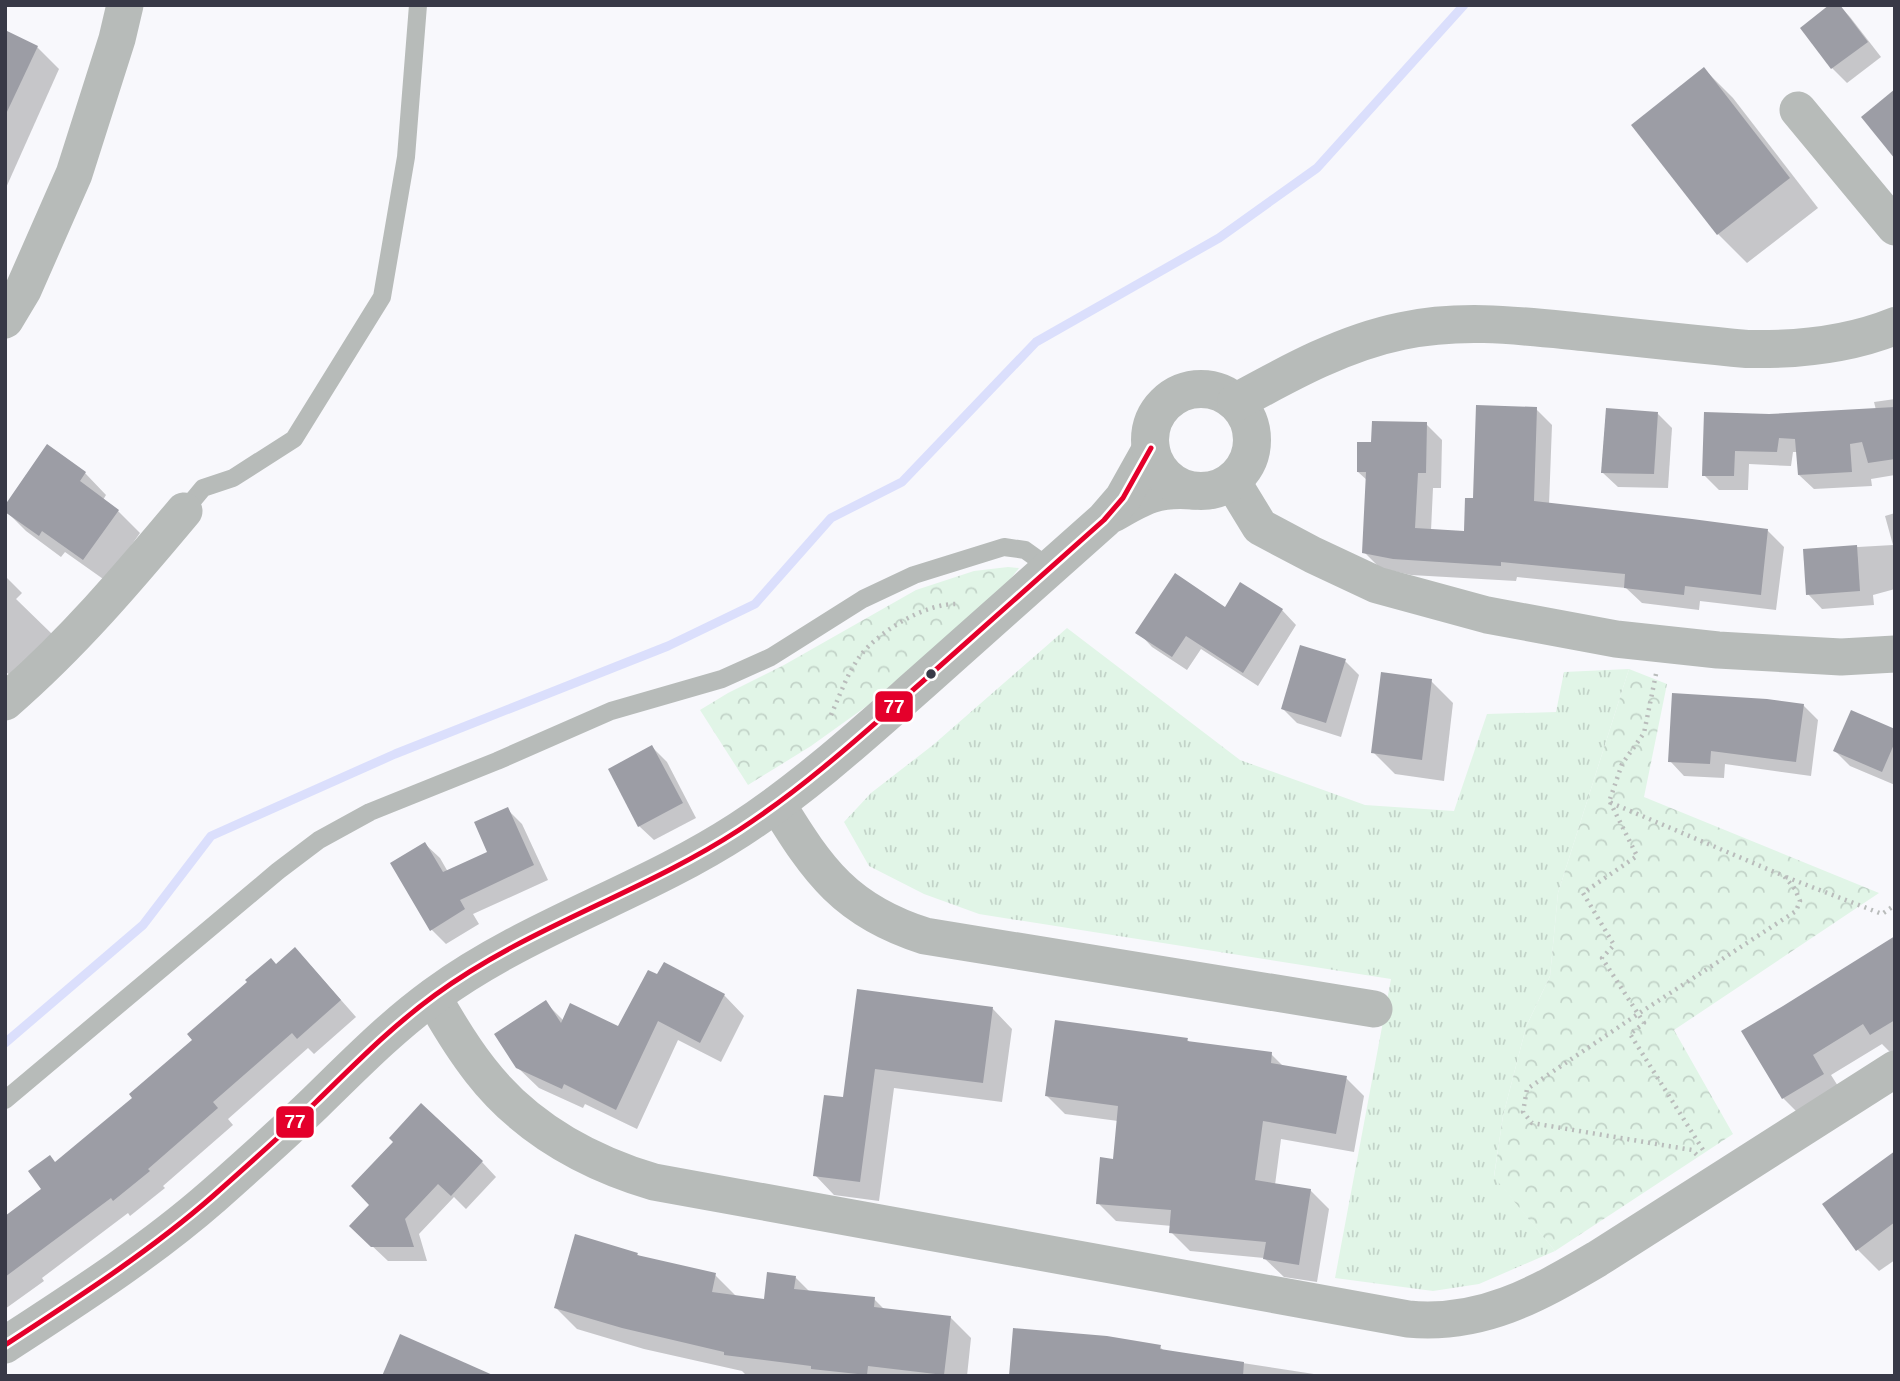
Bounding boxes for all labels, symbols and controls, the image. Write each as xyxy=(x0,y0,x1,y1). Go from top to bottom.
unlabelled marker xyxy=(924,667,938,681)
line badge: 77 xyxy=(874,690,914,723)
text: 77 xyxy=(883,696,905,717)
line badge: 77 xyxy=(275,1105,315,1139)
text: 77 xyxy=(284,1111,306,1132)

